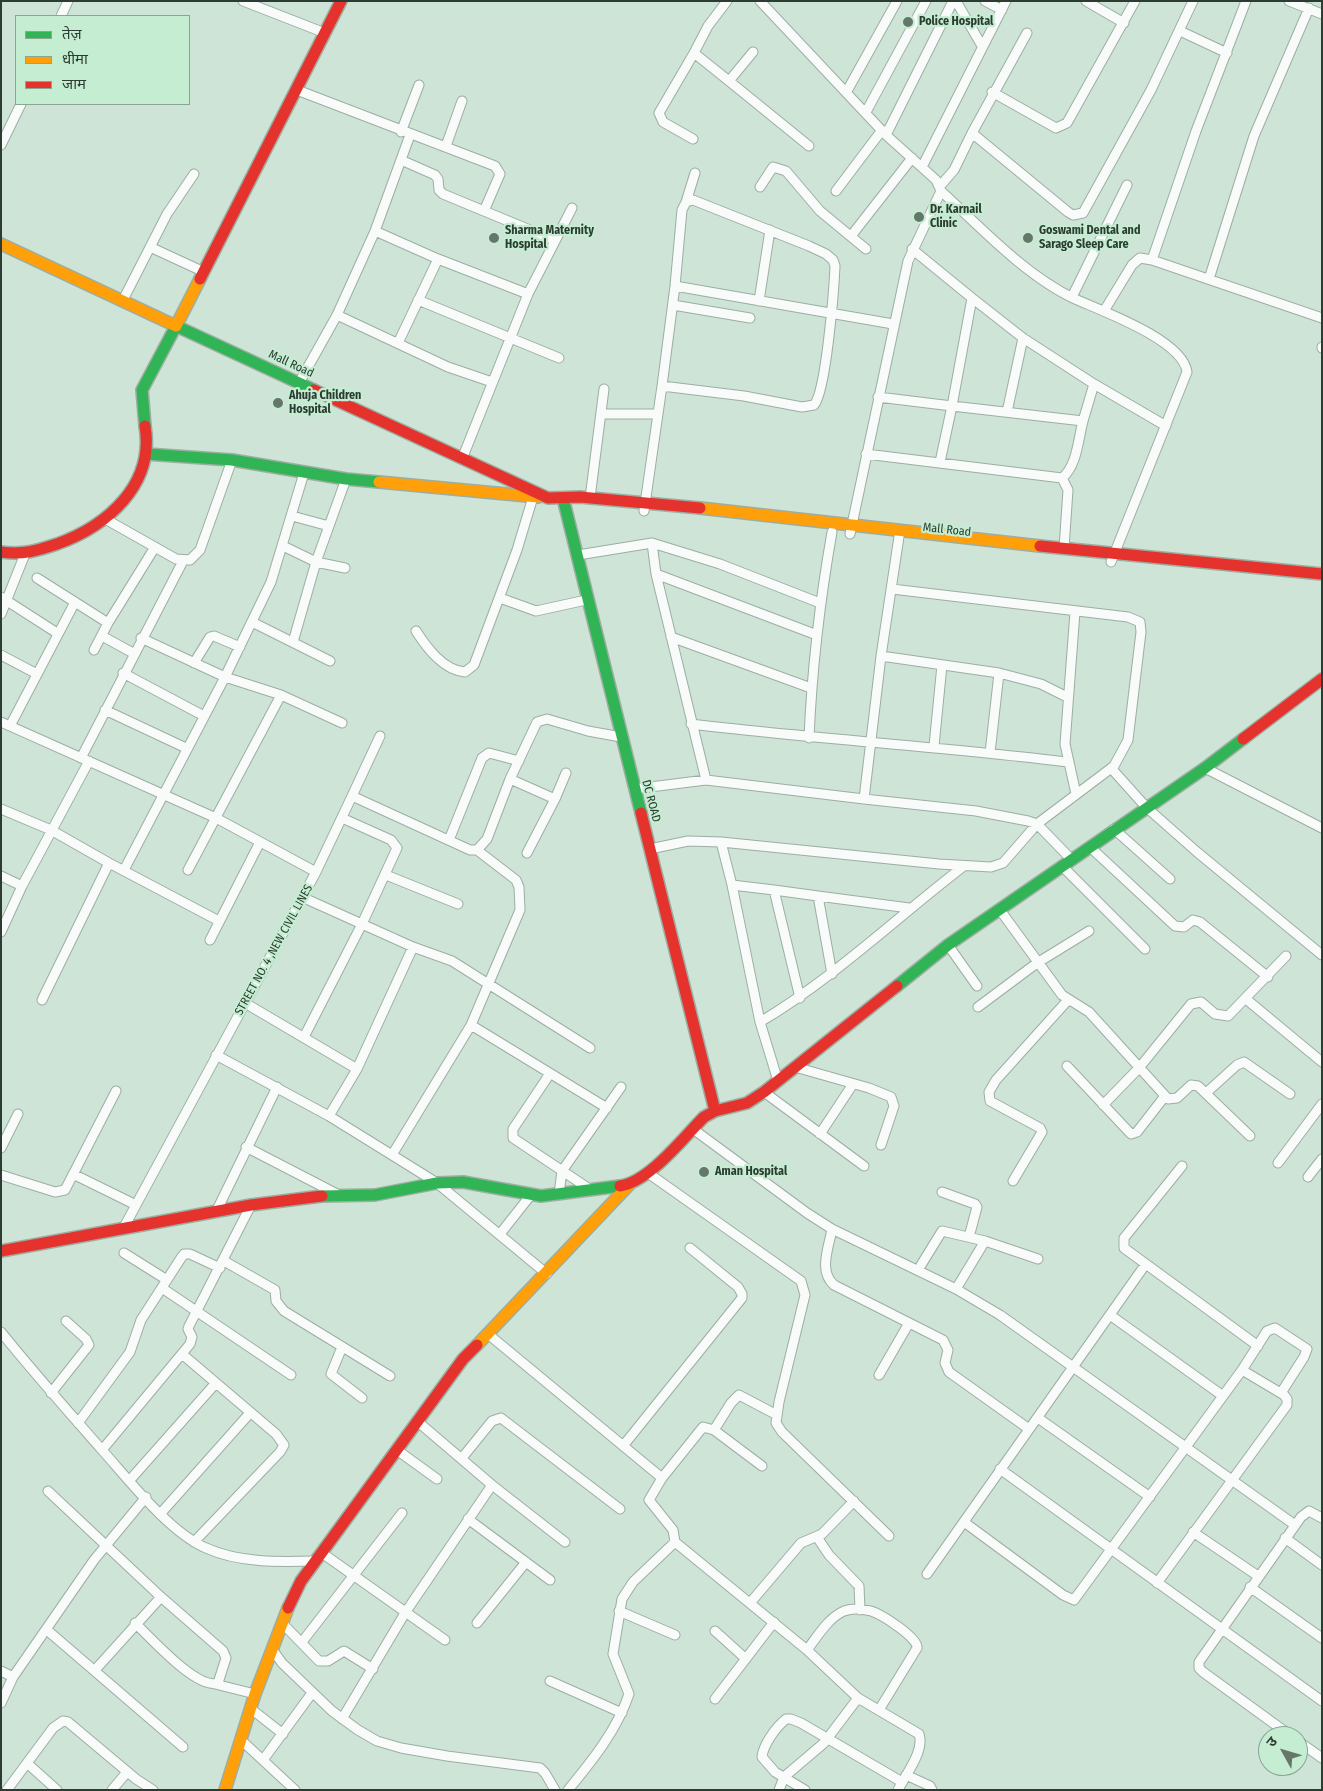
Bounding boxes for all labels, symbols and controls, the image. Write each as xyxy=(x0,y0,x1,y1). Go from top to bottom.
legend xyxy=(15,15,190,105)
marker: Police Hospital xyxy=(901,15,915,29)
place label: Police Hospital xyxy=(919,15,993,29)
text: तेज़ xyxy=(62,25,82,43)
text: धीमा xyxy=(62,50,88,68)
text: जाम xyxy=(62,75,86,93)
place label: Dr. Karnail Clinic xyxy=(930,203,982,231)
marker: Dr. Karnail Clinic xyxy=(912,210,926,224)
place label: Sharma Maternity Hospital xyxy=(505,224,594,252)
place label: Goswami Dental and Sarago Sleep Care xyxy=(1039,224,1140,252)
marker: Sharma Maternity Hospital xyxy=(487,231,501,245)
marker: Goswami Dental and Sarago Sleep Care xyxy=(1021,231,1035,245)
street label: Mall Road xyxy=(266,347,316,381)
place label: Ahuja Children Hospital xyxy=(289,389,361,417)
marker: Ahuja Children Hospital xyxy=(271,396,285,410)
street label: Mall Road xyxy=(922,520,972,540)
street label: DC ROAD xyxy=(638,778,664,824)
street label: STREET NO. 4 ,NEW CIVIL LINES xyxy=(232,882,316,1018)
marker: Aman Hospital xyxy=(697,1165,711,1179)
place label: Aman Hospital xyxy=(715,1165,787,1179)
north arrow xyxy=(1258,1726,1308,1776)
text: उ xyxy=(1263,1733,1281,1750)

